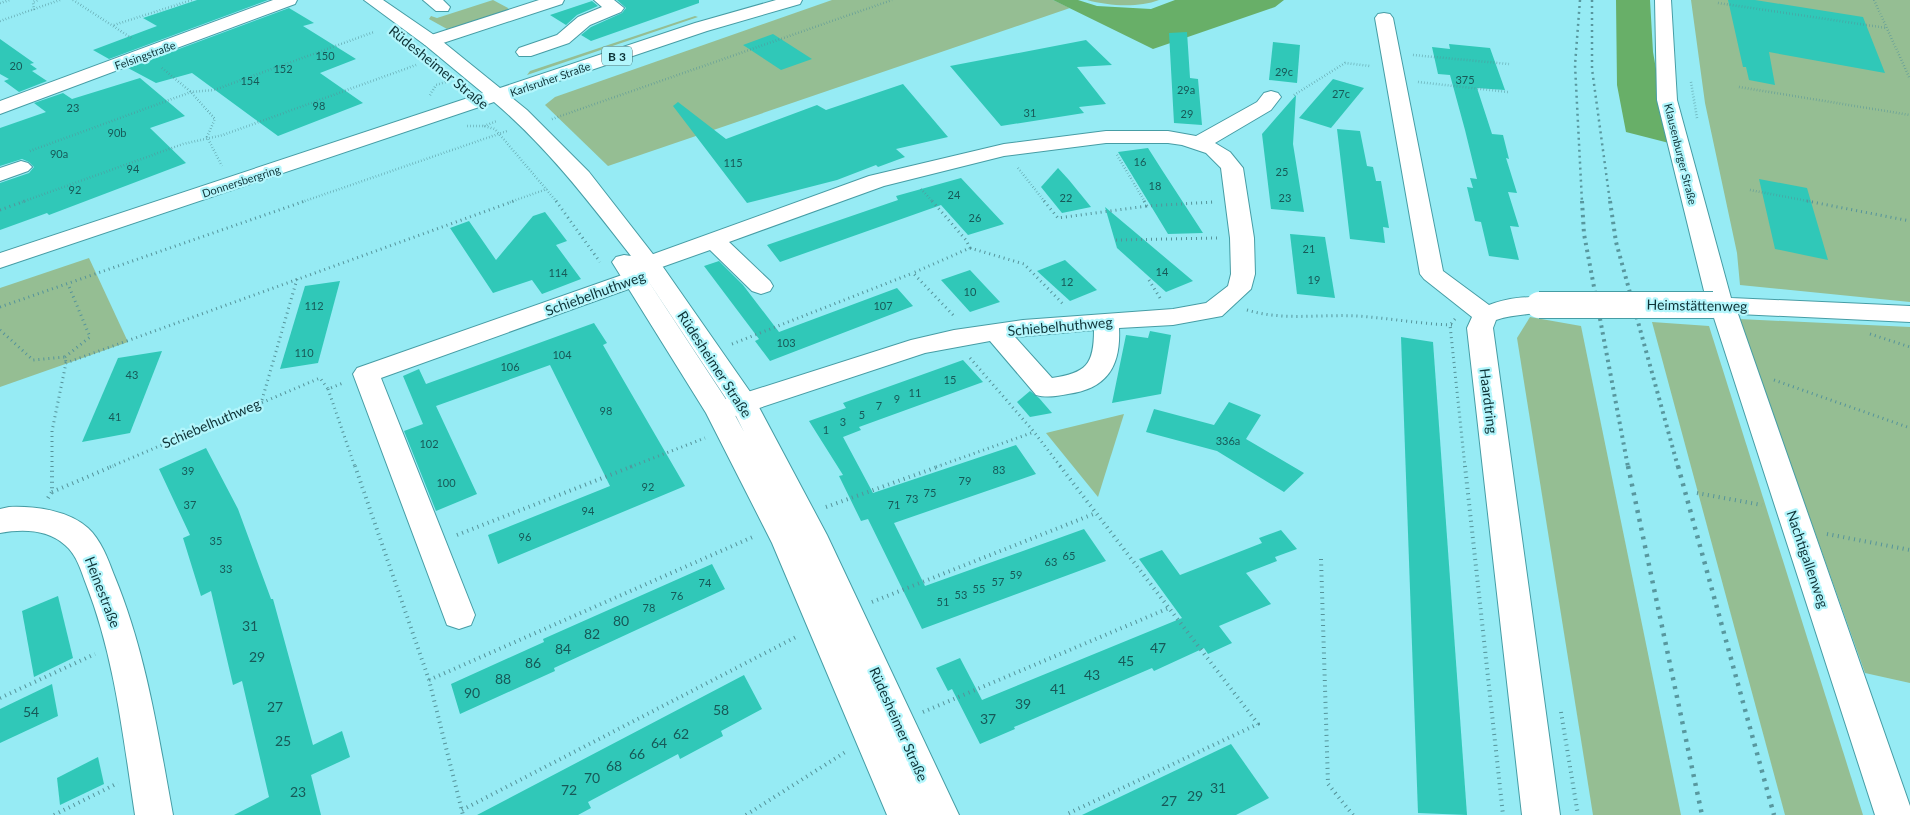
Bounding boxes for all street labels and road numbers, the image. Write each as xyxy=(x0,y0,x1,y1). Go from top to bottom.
street label: Rüdesheimer Straße xyxy=(386,22,492,112)
street label: Felsingstraße xyxy=(113,38,177,72)
road number: B 3 xyxy=(602,46,632,66)
street label: Karlsruher Straße xyxy=(508,59,592,99)
street label: Klausenburger Straße xyxy=(1662,102,1700,206)
street label: Donnersbergring xyxy=(200,162,282,200)
street label: Schiebelhuthweg xyxy=(543,267,647,319)
street label: Heimstättenweg xyxy=(1646,296,1748,314)
street label: Rüdesheimer Straße xyxy=(674,308,756,420)
street label: Schiebelhuthweg xyxy=(1007,313,1113,339)
street label: Haardtring xyxy=(1477,367,1501,435)
street label: Schiebelhuthweg xyxy=(159,395,263,451)
street label: Nachtigallenweg xyxy=(1783,508,1833,610)
street label: Heinestraße xyxy=(82,554,124,630)
street label: Rüdesheimer Straße xyxy=(866,664,932,784)

